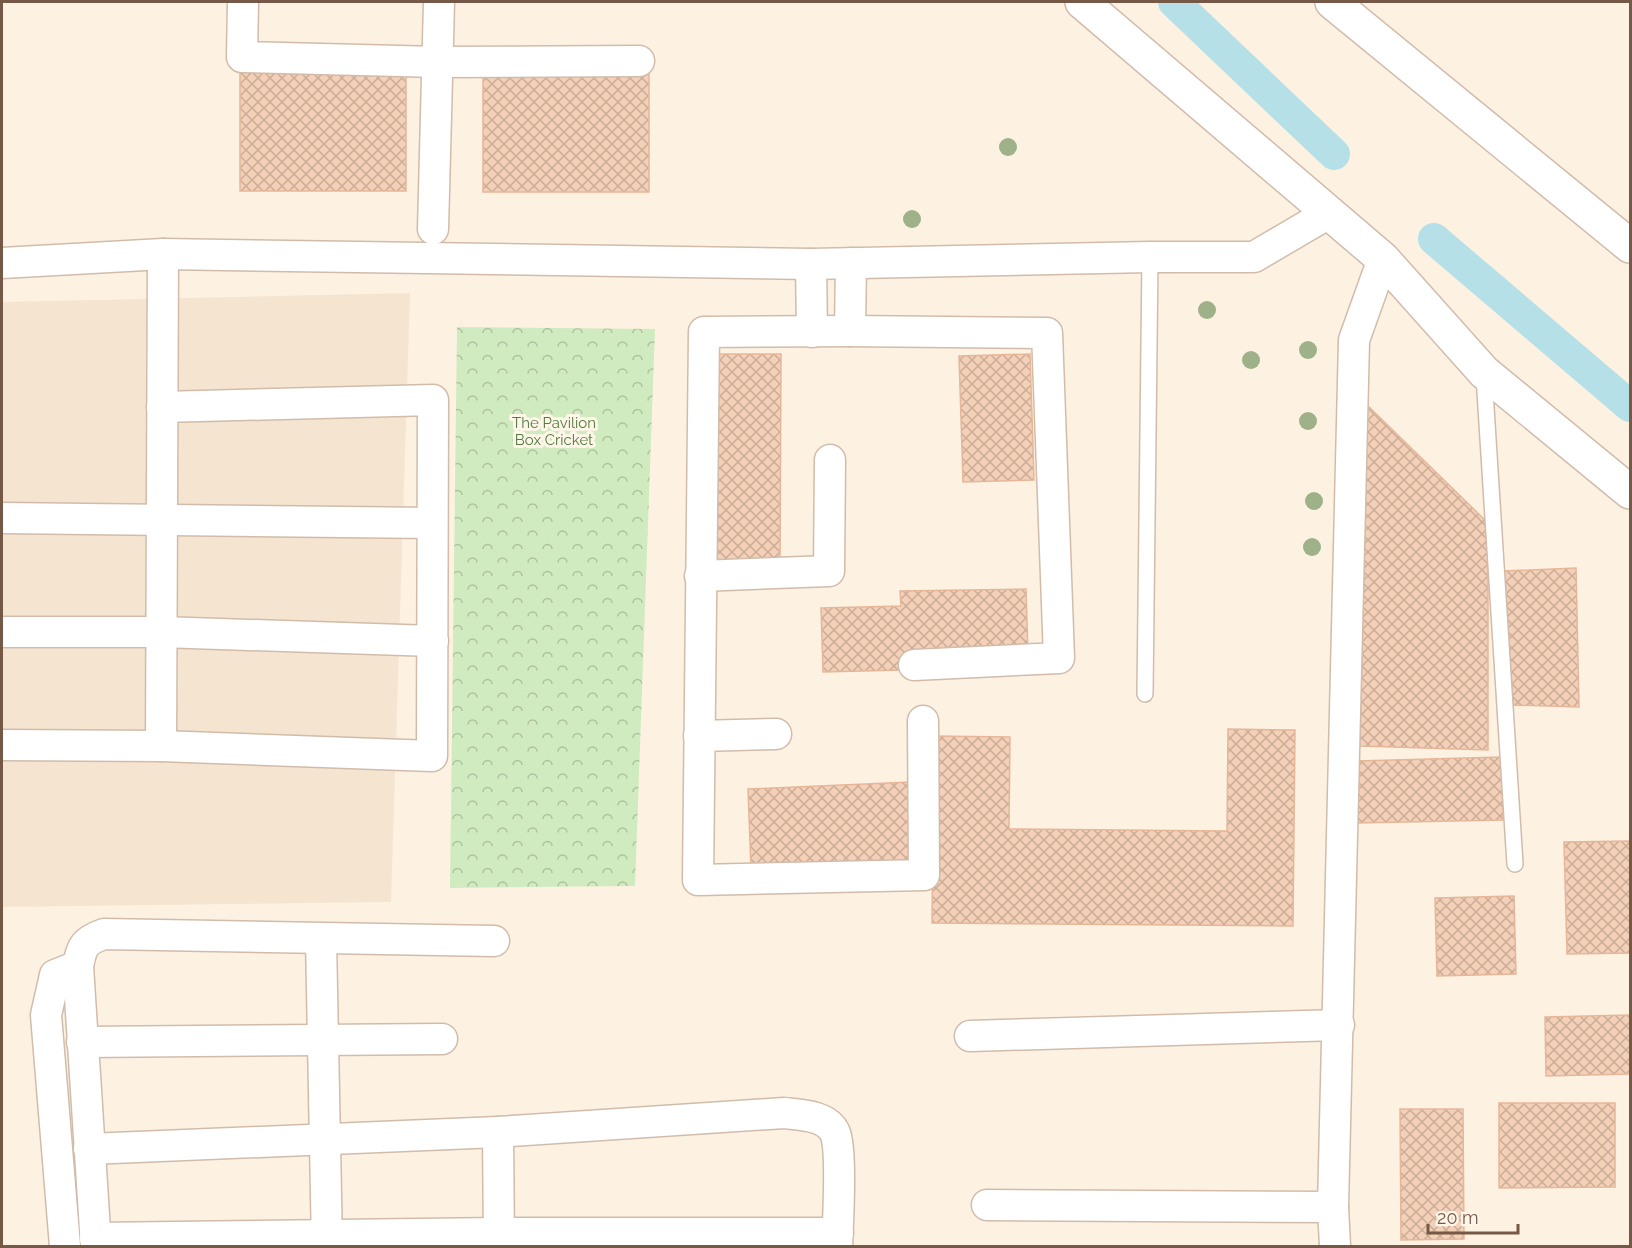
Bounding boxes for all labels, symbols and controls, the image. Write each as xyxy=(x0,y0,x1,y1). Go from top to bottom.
park label: The Pavilion Box Cricket xyxy=(512,414,596,449)
scale bar xyxy=(1428,1197,1518,1235)
text: 20 m xyxy=(1437,1207,1479,1228)

